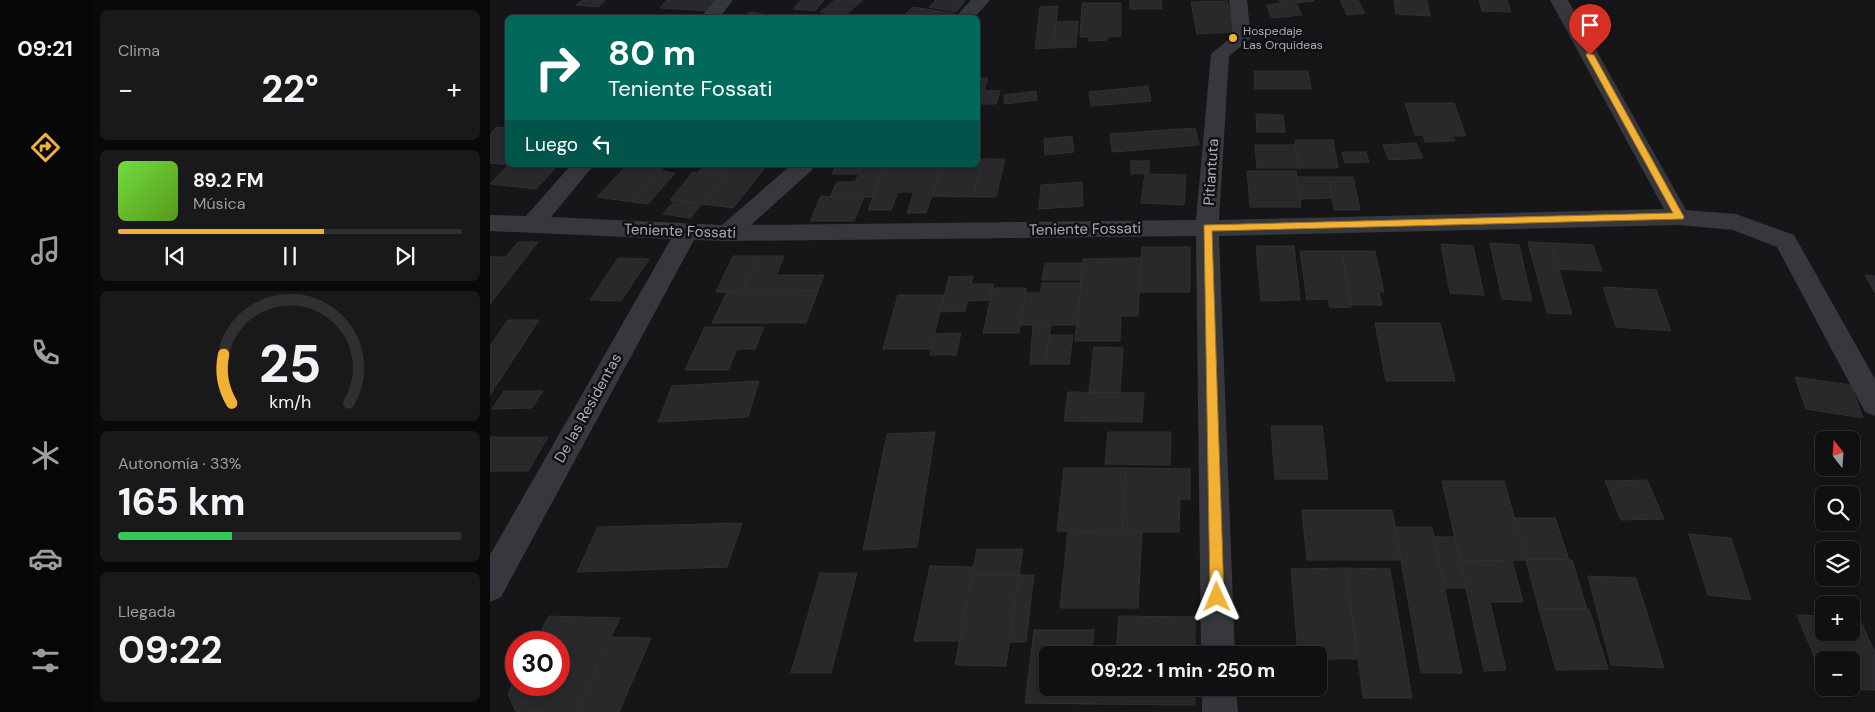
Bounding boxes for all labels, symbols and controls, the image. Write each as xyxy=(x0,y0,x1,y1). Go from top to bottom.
pin xyxy=(1569,4,1611,55)
icon: arrive xyxy=(1576,11,1604,39)
place label: Hospedaje Las Orquideas xyxy=(1243,23,1323,53)
text: 80 m xyxy=(608,30,696,76)
marker: Hospedaje Las Orquideas xyxy=(1227,32,1239,44)
text: 09:21 xyxy=(17,34,73,63)
icon: right xyxy=(525,35,590,100)
text: Clima xyxy=(118,40,160,61)
text: 22° xyxy=(261,64,319,114)
text: − xyxy=(118,71,133,108)
text: + xyxy=(447,71,462,108)
text: Teniente Fossati xyxy=(608,74,773,103)
icon: directions xyxy=(28,130,63,165)
icon: left xyxy=(588,130,616,158)
text: Luego xyxy=(525,132,578,157)
street label: Pitiantuta xyxy=(1199,138,1223,206)
text: 89.2 FM xyxy=(193,168,264,193)
text: Música xyxy=(193,193,245,214)
street label: Teniente Fossati xyxy=(1029,218,1141,240)
street label: Teniente Fossati xyxy=(624,219,736,243)
icon: music xyxy=(28,233,63,268)
icon: previous xyxy=(161,242,189,270)
icon: pause xyxy=(276,242,304,270)
icon: next xyxy=(391,242,419,270)
text: 25 xyxy=(259,330,321,398)
icon: phone xyxy=(28,335,63,370)
street label: De las Residentas xyxy=(550,350,626,466)
text: km/h xyxy=(269,390,311,414)
north arrow xyxy=(1815,431,1860,476)
map controls xyxy=(1815,431,1860,696)
icon: climate xyxy=(28,438,63,473)
text: Autonomía · 33% xyxy=(118,453,241,474)
text: 165 km xyxy=(118,477,245,527)
button: search xyxy=(1815,486,1860,531)
icon: car xyxy=(28,541,63,576)
button: layers xyxy=(1815,541,1860,586)
position arrow xyxy=(1190,570,1242,622)
button: + xyxy=(1815,596,1860,641)
text: Llegada xyxy=(118,601,175,622)
text: 09:22 xyxy=(118,625,222,675)
speed limit sign: 30 xyxy=(505,631,570,696)
icon: filters xyxy=(28,643,63,678)
button: − xyxy=(1815,651,1860,696)
text: 09:22 · 1 min · 250 m xyxy=(1091,658,1275,683)

